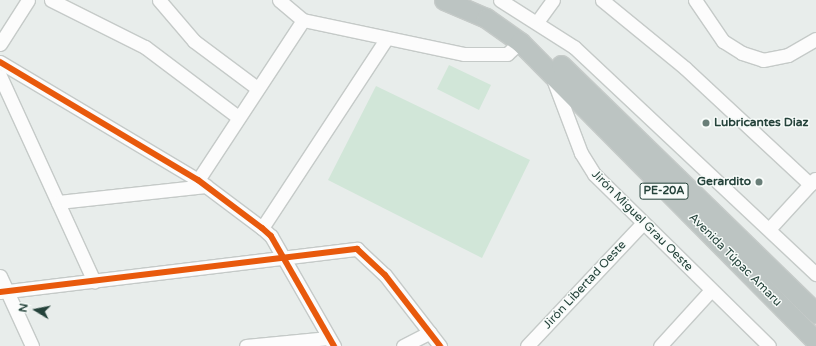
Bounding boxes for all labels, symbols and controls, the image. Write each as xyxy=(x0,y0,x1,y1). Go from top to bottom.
place label: Lubricantes Diaz xyxy=(714,116,808,130)
marker: Lubricantes Diaz xyxy=(701,118,711,128)
street label: Jirón Miguel Grau Oeste xyxy=(588,167,696,275)
place label: Gerardito xyxy=(697,175,751,189)
marker: Gerardito xyxy=(754,177,764,187)
road number: PE-20A xyxy=(639,182,689,200)
street label: Avenida Túpac Amaru xyxy=(686,211,784,309)
street label: Jirón Libertad Oeste xyxy=(541,238,629,332)
north arrow xyxy=(16,290,56,330)
text: N xyxy=(17,302,31,313)

